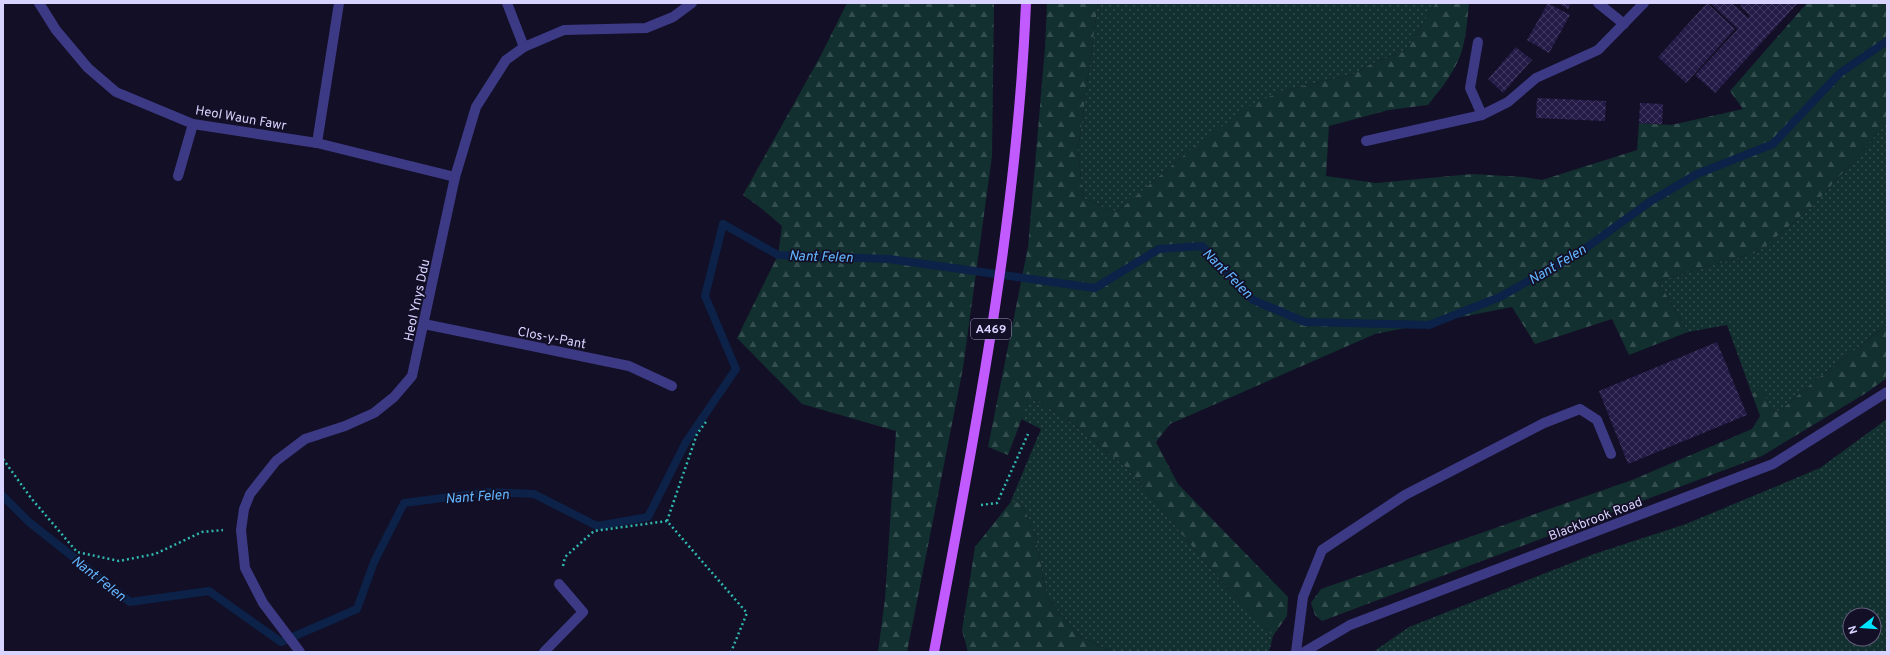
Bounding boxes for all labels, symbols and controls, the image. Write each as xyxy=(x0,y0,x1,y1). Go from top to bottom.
street label: Heol Waun Fawr xyxy=(194,103,288,135)
water label: Nant Felen xyxy=(1526,241,1590,289)
water label: Nant Felen xyxy=(1198,245,1256,303)
water label: Nant Felen xyxy=(789,248,854,267)
street label: Heol Ynys Ddu xyxy=(401,258,434,343)
road number: A469 xyxy=(971,319,1011,339)
street label: Clos-y-Pant xyxy=(516,325,587,353)
water label: Nant Felen xyxy=(445,487,510,508)
street label: Blackbrook Road xyxy=(1547,495,1645,545)
water label: Nant Felen xyxy=(68,553,129,606)
north arrow xyxy=(1842,607,1882,647)
text: N xyxy=(1846,624,1861,635)

